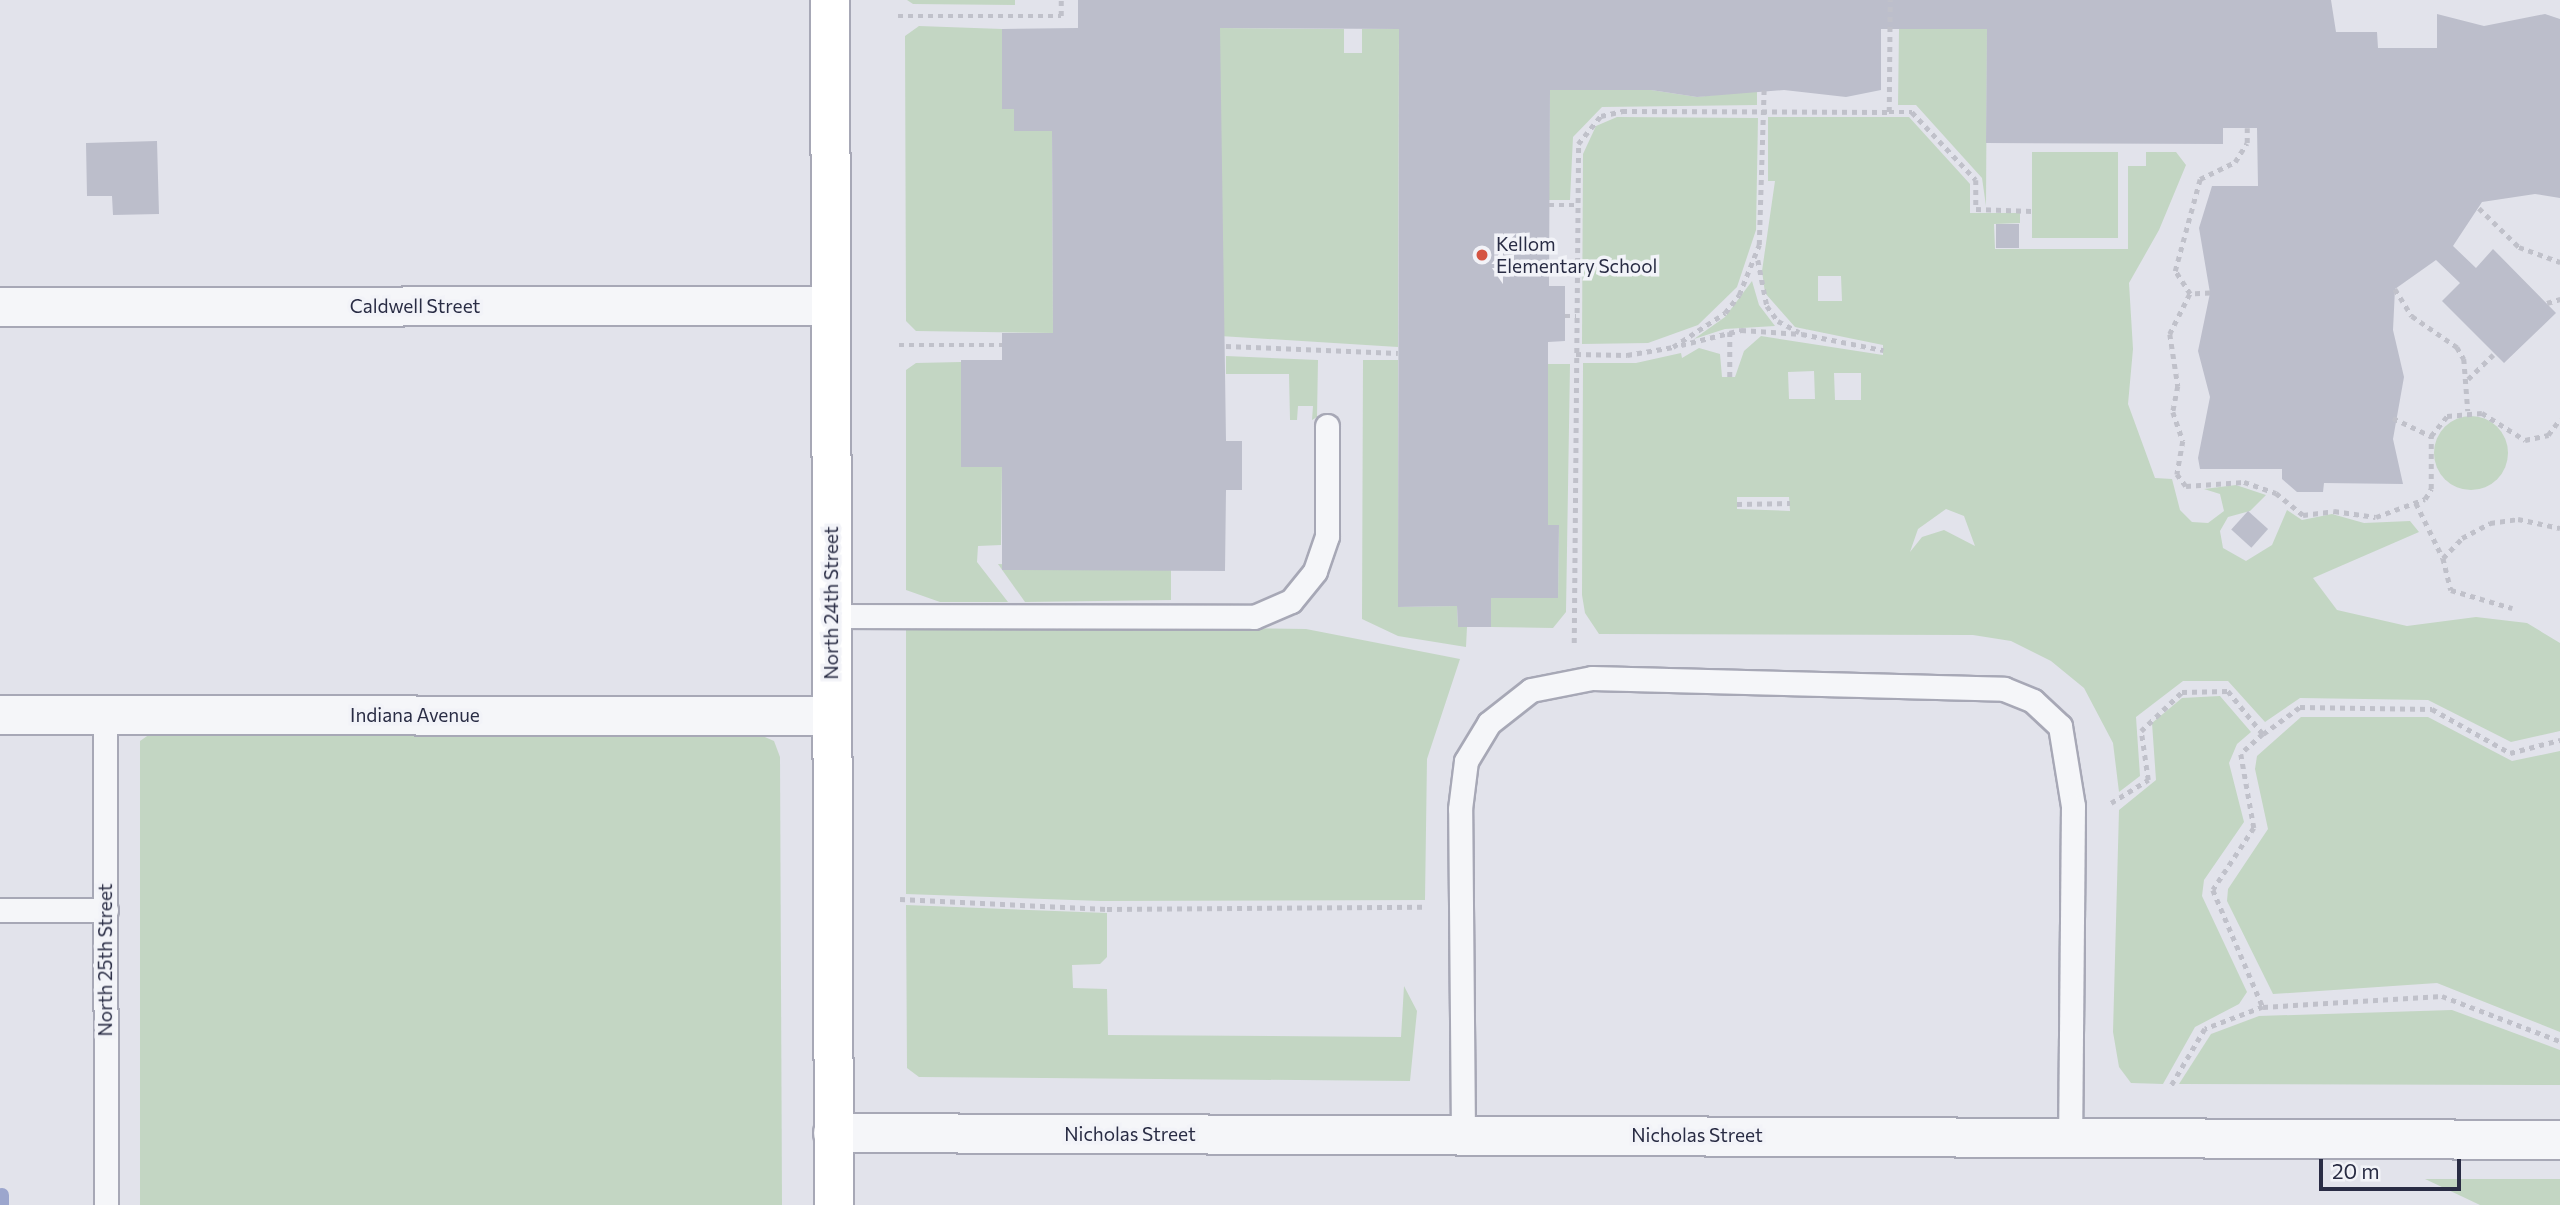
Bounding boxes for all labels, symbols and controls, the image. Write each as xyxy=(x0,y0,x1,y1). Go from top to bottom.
place label: Kellom Elementary School xyxy=(1496,233,1657,277)
marker: Kellom Elementary School xyxy=(1474,247,1490,263)
street label: Caldwell Street xyxy=(350,295,480,317)
street label: North 24th Street xyxy=(820,526,842,680)
street label: Indiana Avenue xyxy=(350,704,480,726)
street label: North 25th Street xyxy=(94,883,116,1037)
street label: Nicholas Street xyxy=(1064,1123,1196,1145)
street label: Nicholas Street xyxy=(1631,1124,1763,1146)
scale bar xyxy=(2322,1146,2464,1190)
text: 20 m xyxy=(2332,1158,2380,1183)

